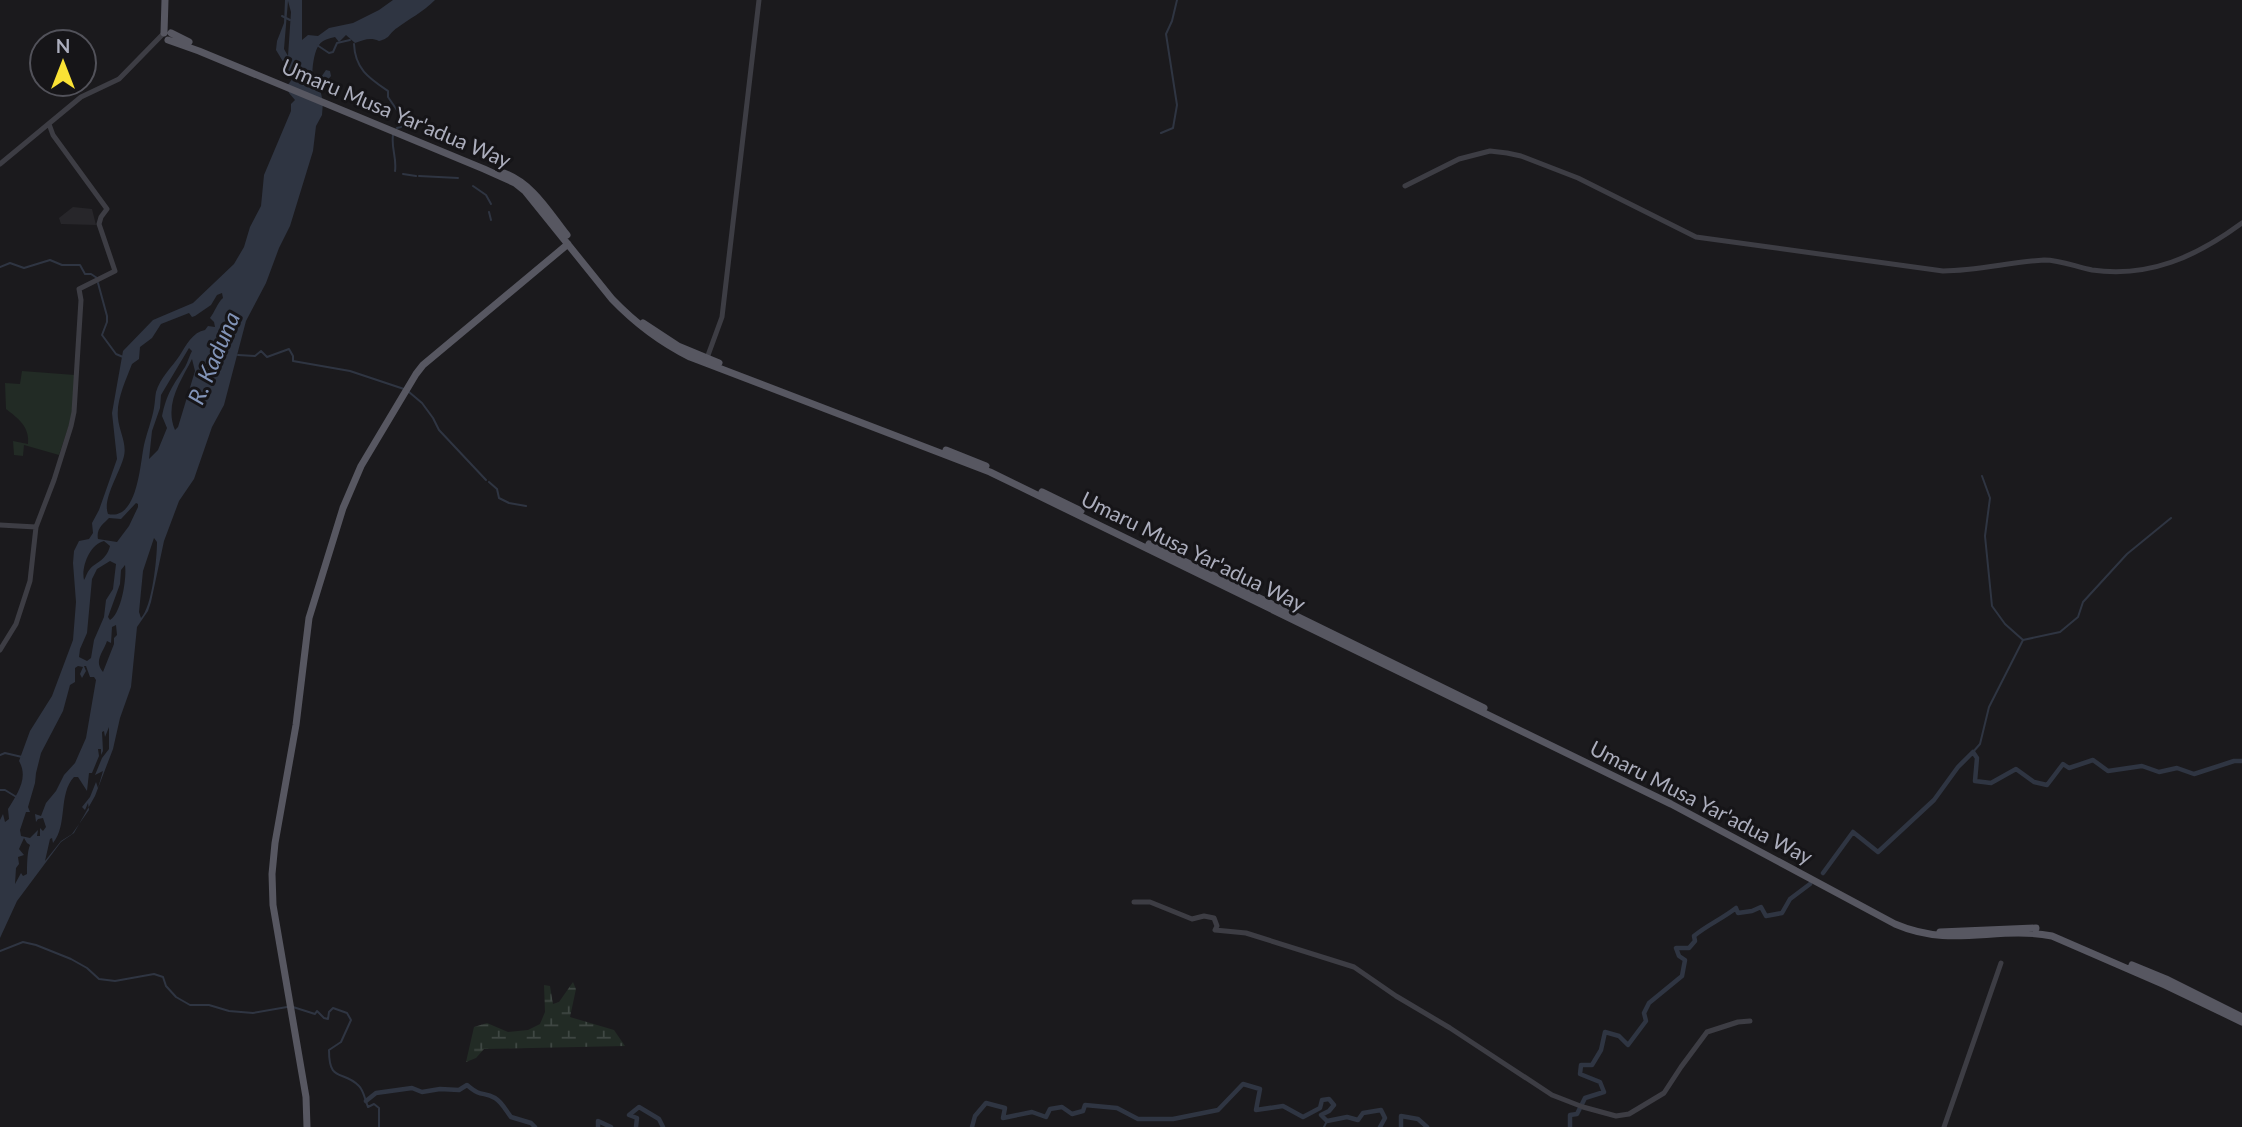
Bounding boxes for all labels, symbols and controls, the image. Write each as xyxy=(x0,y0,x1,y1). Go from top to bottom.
north arrow xyxy=(28,28,98,98)
text: N xyxy=(56,34,70,57)
street label: Umaru Musa Yar'adua Way xyxy=(278,53,515,172)
water label: R. Kaduna xyxy=(181,307,245,408)
street label: Umaru Musa Yar'adua Way xyxy=(1077,485,1310,616)
street label: Umaru Musa Yar'adua Way xyxy=(1586,735,1817,869)

